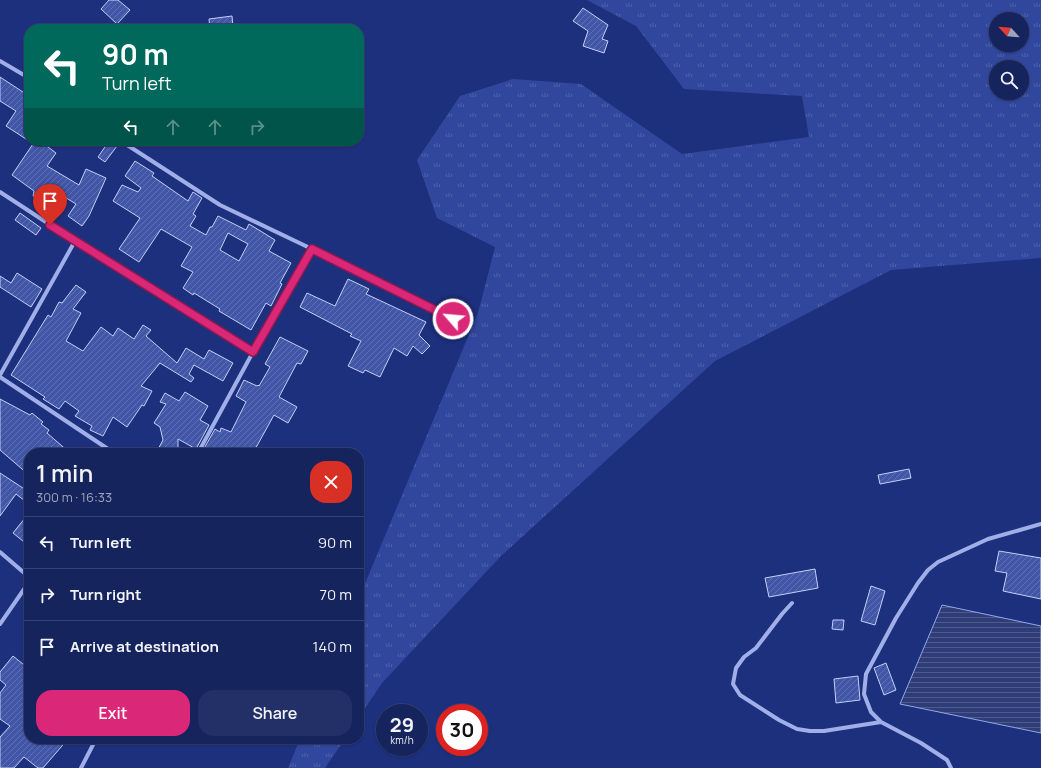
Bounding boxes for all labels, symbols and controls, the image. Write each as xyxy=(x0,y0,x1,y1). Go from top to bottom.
north arrow xyxy=(989,12,1029,52)
map controls xyxy=(989,12,1029,100)
text: 90 m xyxy=(102,35,169,73)
icon: left xyxy=(36,40,88,92)
button: search xyxy=(989,60,1029,100)
text: Turn left xyxy=(102,71,172,95)
icon: left xyxy=(120,116,142,138)
icon: ahead xyxy=(162,116,184,138)
icon: ahead xyxy=(204,116,226,138)
icon: right xyxy=(246,116,268,138)
pin xyxy=(33,184,67,225)
icon: arrive xyxy=(39,190,61,212)
position arrow xyxy=(432,298,474,340)
text: 1 min xyxy=(36,456,93,489)
button: close xyxy=(310,461,352,503)
text: 300 m · 16:33 xyxy=(36,488,112,506)
icon: left xyxy=(36,532,58,554)
text: Turn left xyxy=(70,532,132,553)
text: 90 m xyxy=(318,532,352,553)
icon: right xyxy=(36,584,58,606)
text: Turn right xyxy=(70,584,141,605)
text: 70 m xyxy=(320,584,352,605)
icon: arrive xyxy=(36,636,58,658)
text: Arrive at destination xyxy=(70,636,219,657)
text: 140 m xyxy=(312,636,352,657)
button: Exit xyxy=(36,690,190,736)
button: Share xyxy=(198,690,352,736)
speed limit sign: 30 xyxy=(436,704,488,756)
text: 29 xyxy=(390,711,414,738)
text: km/h xyxy=(390,733,414,747)

